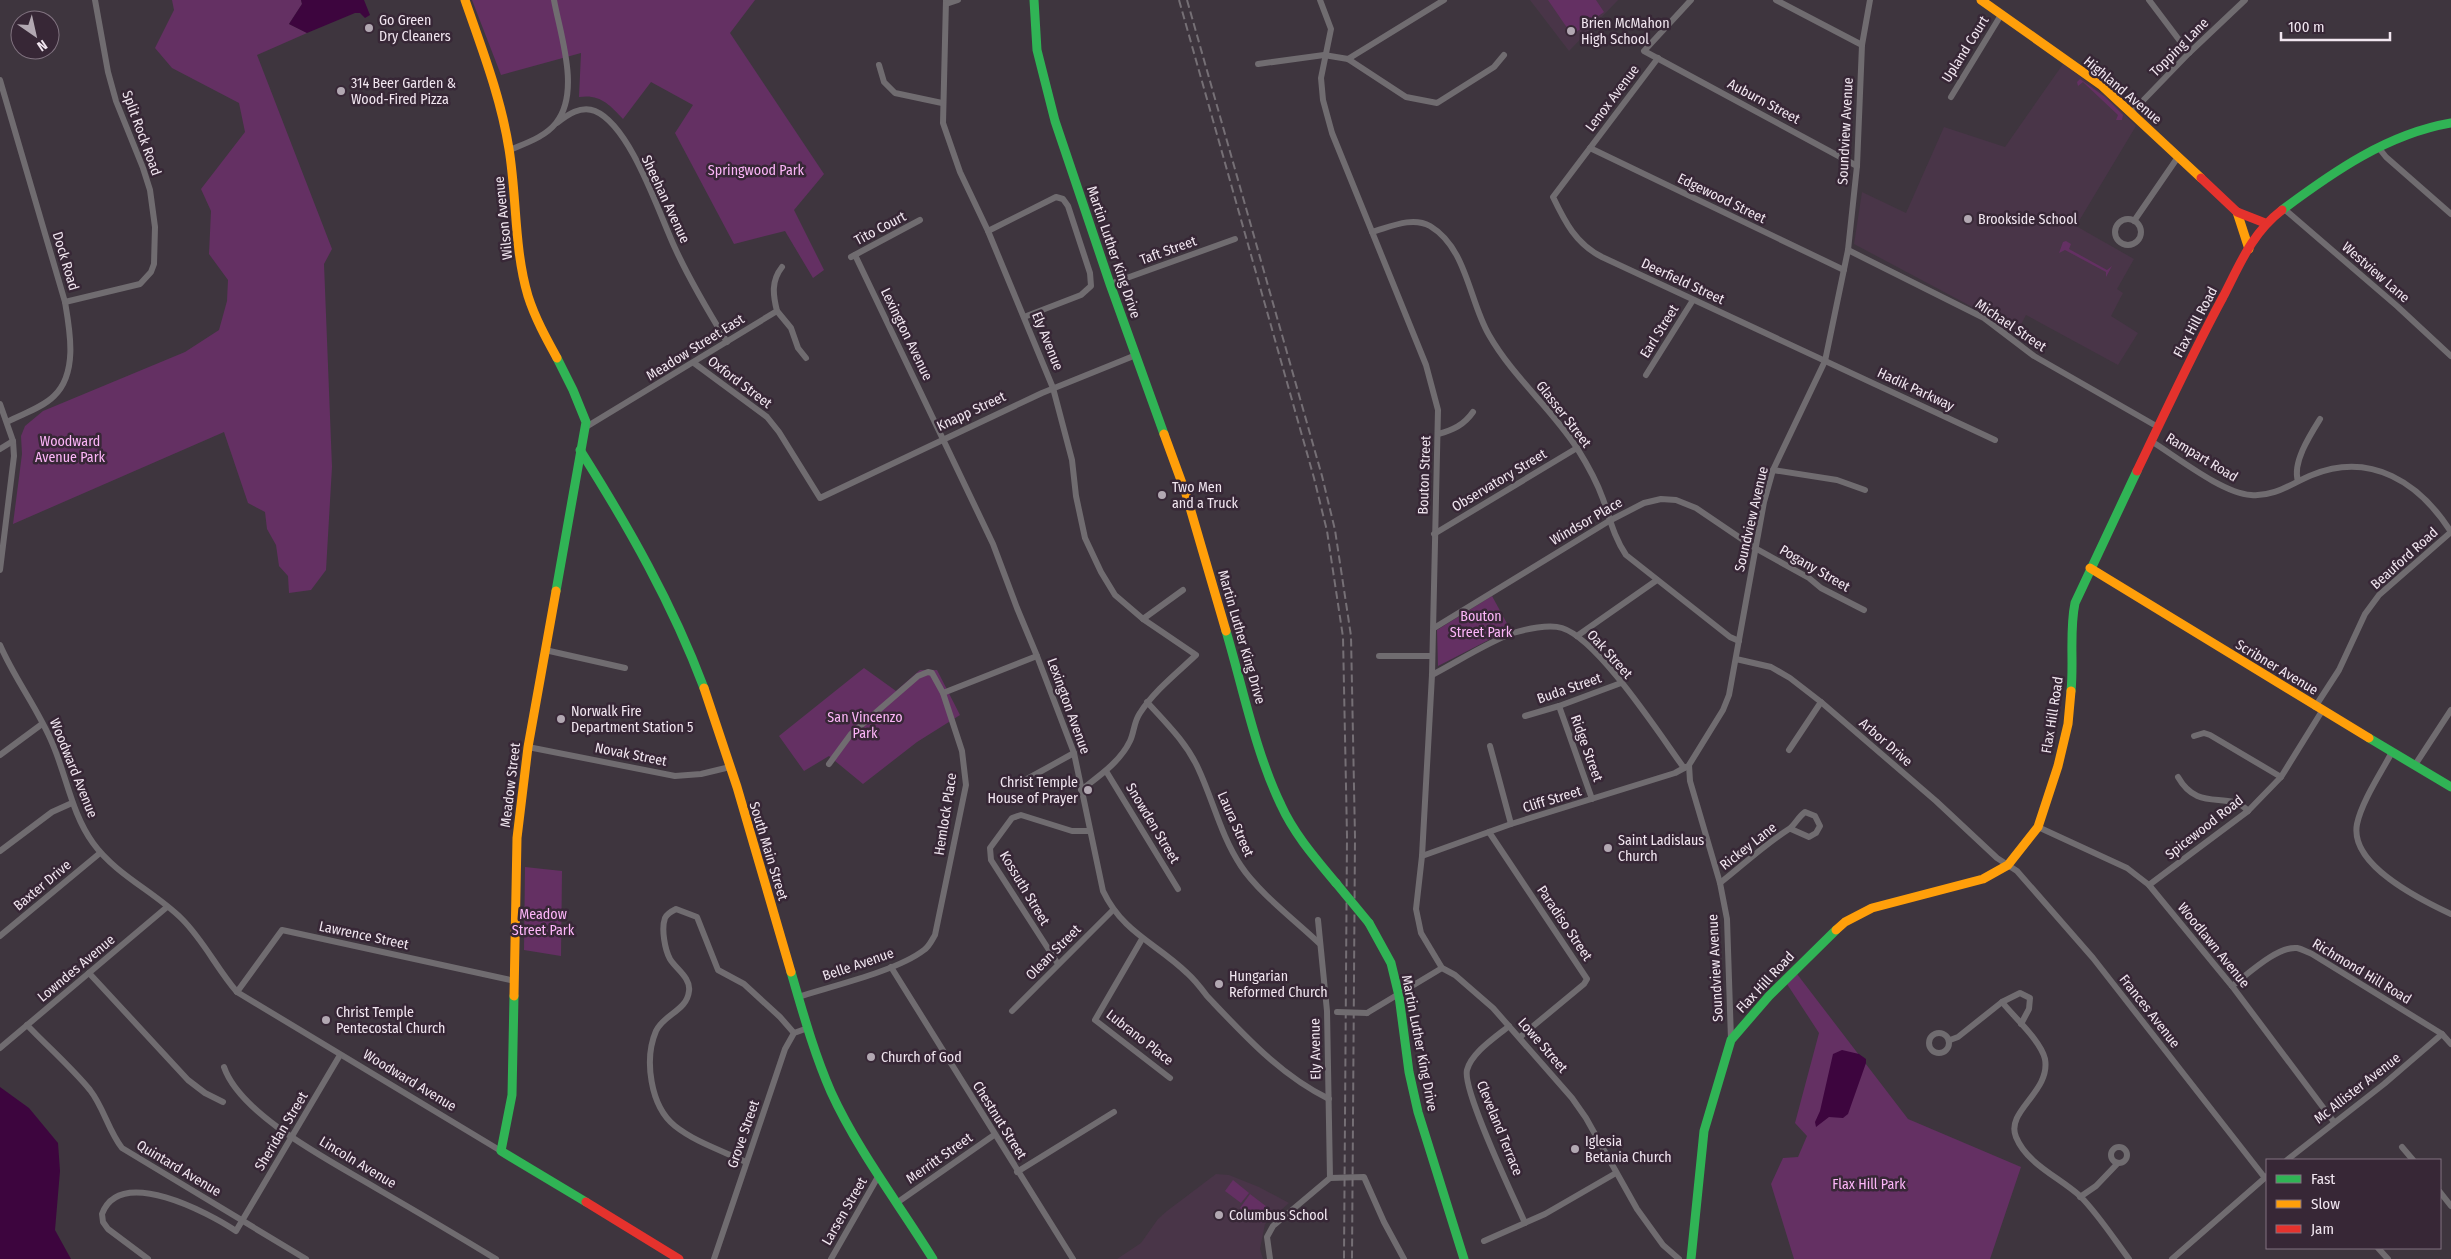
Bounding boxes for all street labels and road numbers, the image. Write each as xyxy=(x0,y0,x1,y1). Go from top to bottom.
street label: Upland Court xyxy=(1938,12,1993,86)
street label: Topping Lane xyxy=(2146,14,2212,80)
street label: Highland Avenue xyxy=(2080,53,2165,128)
street label: Lenox Avenue xyxy=(1582,62,1643,135)
street label: Auburn Street xyxy=(1725,75,1803,128)
street label: Soundview Avenue xyxy=(1834,77,1857,185)
street label: Split Rock Road xyxy=(118,88,165,178)
street label: Sheehan Avenue xyxy=(638,153,693,246)
street label: Edgewood Street xyxy=(1675,170,1769,227)
street label: Wilson Avenue xyxy=(491,175,516,261)
street label: Martin Luther King Drive xyxy=(1083,184,1144,321)
street label: Tito Court xyxy=(852,208,909,249)
street label: Dock Road xyxy=(49,230,82,292)
street label: Taft Street xyxy=(1137,232,1199,269)
street label: Westview Lane xyxy=(2338,238,2413,306)
street label: Deerfield Street xyxy=(1638,255,1728,308)
street label: Flax Hill Road xyxy=(2170,284,2221,360)
street label: Lexington Avenue xyxy=(877,285,936,383)
street label: Michael Street xyxy=(1972,295,2050,356)
street label: Earl Street xyxy=(1636,301,1683,361)
street label: Ely Avenue xyxy=(1028,309,1067,373)
street label: Meadow Street East xyxy=(643,310,748,384)
street label: Oxford Street xyxy=(704,353,775,412)
street label: Hadik Parkway xyxy=(1875,364,1958,415)
street label: Glasser Street xyxy=(1532,378,1595,451)
street label: Knapp Street xyxy=(934,388,1009,435)
street label: Rampart Road xyxy=(2163,429,2241,486)
street label: Bouton Street xyxy=(1415,435,1434,515)
street label: Observatory Street xyxy=(1449,445,1550,515)
street label: Soundview Avenue xyxy=(1731,465,1772,574)
street label: Windsor Place xyxy=(1547,494,1626,549)
street label: Beauford Road xyxy=(2367,524,2441,593)
street label: Pogany Street xyxy=(1776,541,1853,596)
street label: Martin Luther King Drive xyxy=(1214,568,1269,706)
street label: Oak Street xyxy=(1583,626,1636,683)
street label: Scribner Avenue xyxy=(2232,636,2321,699)
street label: Lexington Avenue xyxy=(1043,656,1094,756)
street label: Buda Street xyxy=(1535,669,1604,707)
street label: Flax Hill Road xyxy=(2038,675,2067,755)
street label: Ridge Street xyxy=(1567,713,1607,784)
street label: Arbor Drive xyxy=(1856,715,1916,770)
street label: Woodward Avenue xyxy=(46,716,101,820)
street label: Novak Street xyxy=(593,739,669,770)
street label: Meadow Street xyxy=(497,741,524,828)
street label: Hemlock Place xyxy=(931,772,960,857)
street label: Snowden Street xyxy=(1122,780,1183,867)
street label: Cliff Street xyxy=(1521,782,1584,816)
street label: Laura Street xyxy=(1214,789,1258,860)
street label: Spicewood Road xyxy=(2162,792,2247,863)
street label: South Main Street xyxy=(745,800,792,903)
street label: Rickey Lane xyxy=(1717,819,1780,874)
street label: Kossuth Street xyxy=(996,848,1054,929)
street label: Baxter Drive xyxy=(10,856,75,914)
street label: Paradiso Street xyxy=(1533,883,1596,964)
street label: Woodlawn Avenue xyxy=(2174,899,2253,991)
street label: Soundview Avenue xyxy=(1704,914,1727,1022)
street label: Lawrence Street xyxy=(318,918,411,953)
street label: Olean Street xyxy=(1022,921,1085,984)
street label: Lowndes Avenue xyxy=(34,931,118,1006)
street label: Richmond Hill Road xyxy=(2309,935,2414,1008)
street label: Belle Avenue xyxy=(820,944,896,985)
street label: Flax Hill Road xyxy=(1733,948,1798,1017)
street label: Frances Avenue xyxy=(2116,971,2184,1051)
street label: Martin Luther King Drive xyxy=(1398,973,1441,1113)
street label: Lubrano Place xyxy=(1103,1006,1177,1069)
street label: Lowe Street xyxy=(1514,1014,1571,1077)
street label: Ely Avenue xyxy=(1306,1018,1325,1080)
street label: Woodward Avenue xyxy=(360,1046,460,1115)
street label: Mc Allister Avenue xyxy=(2311,1049,2404,1127)
street label: Chestnut Street xyxy=(969,1078,1031,1163)
street label: Cleveland Terrace xyxy=(1473,1078,1526,1178)
street label: Sheridan Street xyxy=(251,1088,312,1174)
street label: Grove Street xyxy=(724,1098,763,1170)
street label: Merritt Street xyxy=(903,1129,976,1187)
street label: Lincoln Avenue xyxy=(316,1133,399,1192)
street label: Quintard Avenue xyxy=(133,1136,224,1200)
street label: Larsen Street xyxy=(818,1174,871,1248)

